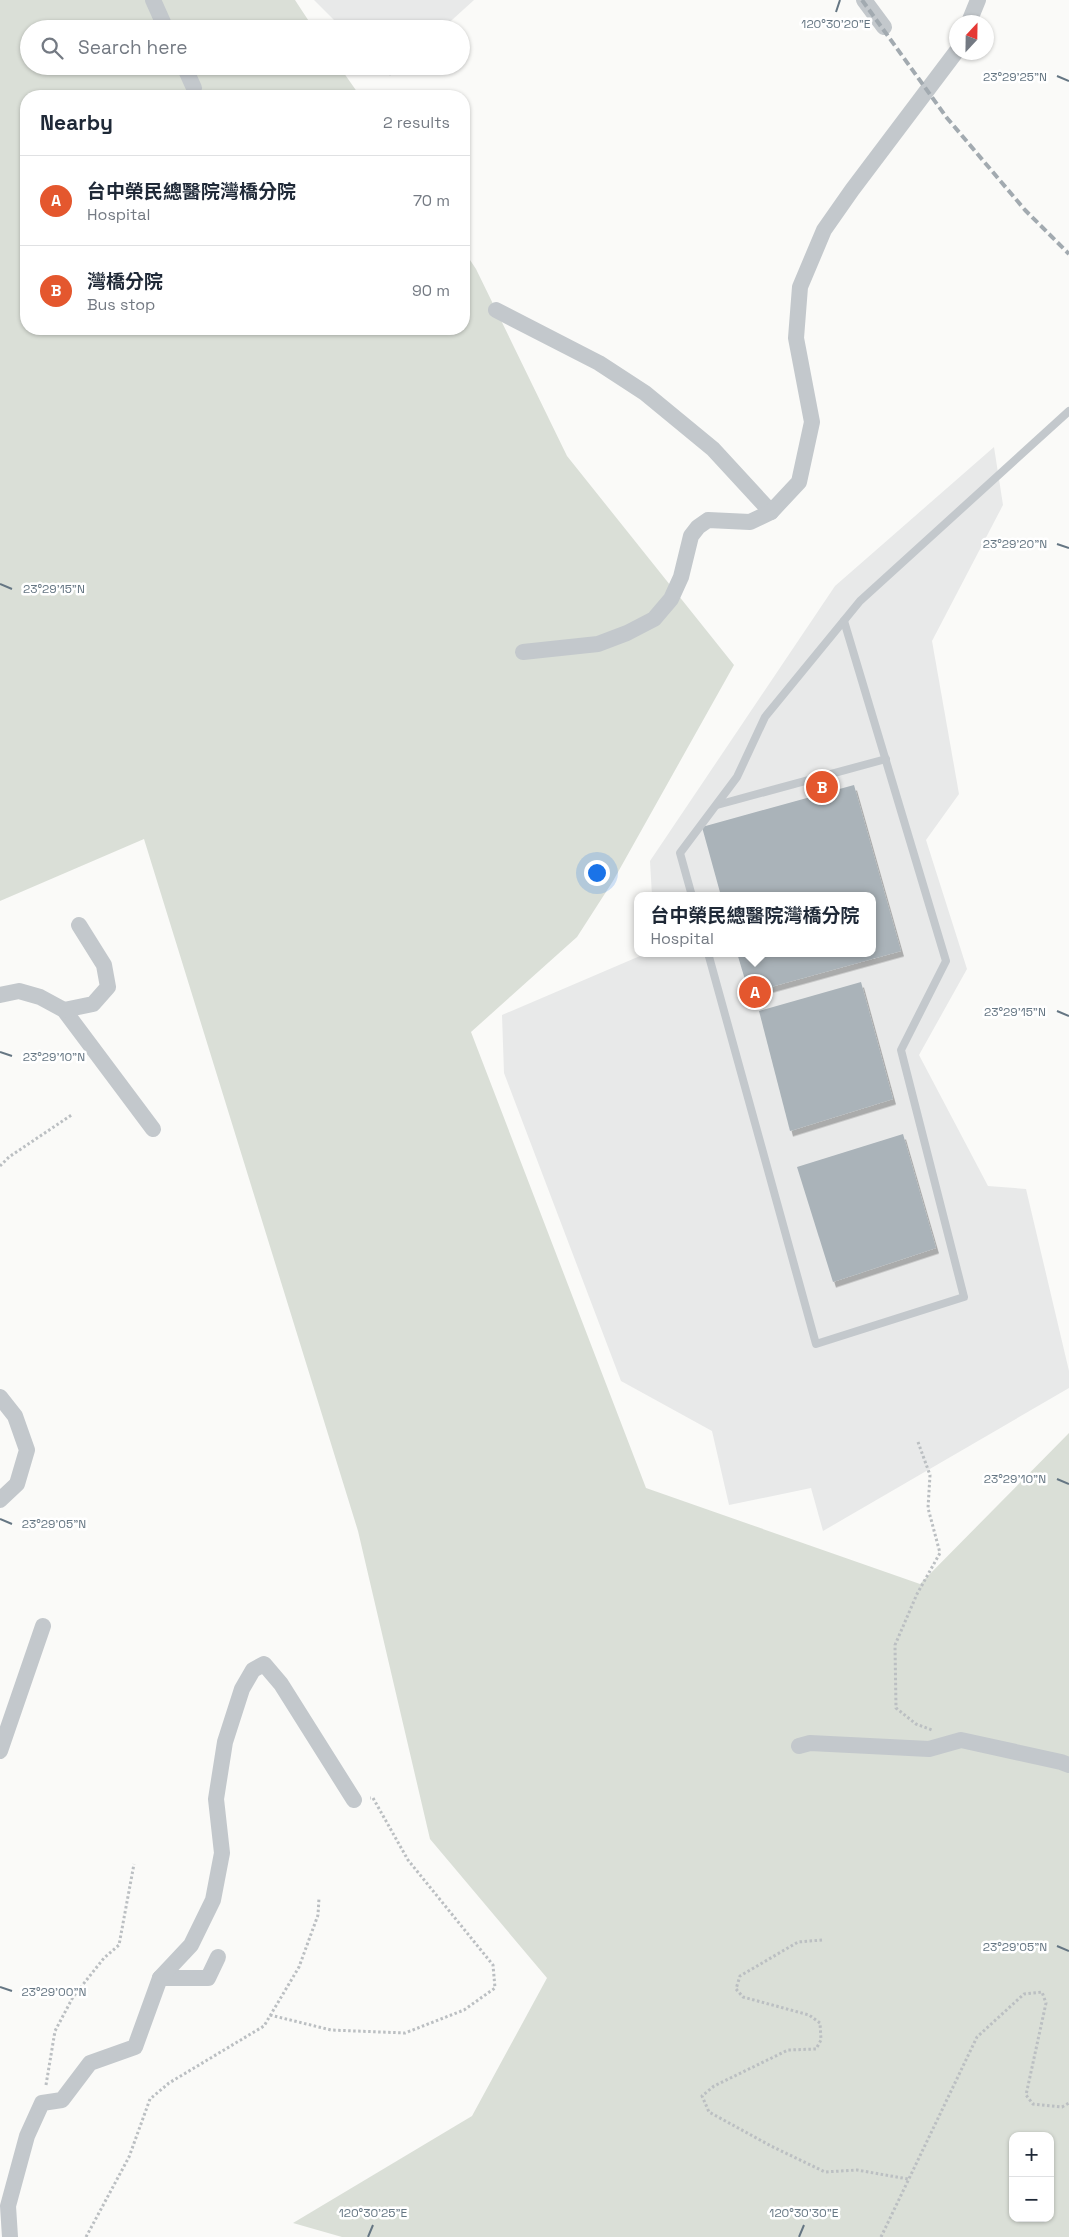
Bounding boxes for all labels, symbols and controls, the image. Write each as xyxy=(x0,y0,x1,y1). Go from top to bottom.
north arrow xyxy=(949,15,994,60)
text: 120°30'20"E xyxy=(801,16,871,32)
search box xyxy=(20,20,470,75)
icon: search xyxy=(38,34,66,62)
text: Search here xyxy=(78,35,188,60)
text: 23°29'25"N xyxy=(983,69,1047,85)
text: Nearby xyxy=(40,109,113,136)
text: 2 results xyxy=(383,112,450,133)
text: 台中榮民總醫院灣橋分院 xyxy=(87,179,296,204)
text: A xyxy=(51,190,61,211)
text: 70 m xyxy=(413,190,450,211)
text: Hospital xyxy=(87,204,150,225)
text: 灣橋分院 xyxy=(87,269,163,294)
text: B xyxy=(51,280,61,301)
text: 90 m xyxy=(412,280,450,301)
text: Bus stop xyxy=(87,294,155,315)
text: 23°29'20"N xyxy=(983,536,1047,552)
text: 23°29'15"N xyxy=(23,581,85,597)
pin: B xyxy=(806,768,838,806)
your location xyxy=(584,860,610,886)
popup xyxy=(634,892,876,957)
text: 台中榮民總醫院灣橋分院 xyxy=(650,903,860,928)
text: Hospital xyxy=(650,928,714,949)
pin: A xyxy=(739,973,771,1011)
text: 23°29'15"N xyxy=(984,1004,1046,1020)
text: 23°29'10"N xyxy=(23,1049,85,1065)
text: 23°29'10"N xyxy=(984,1471,1046,1487)
text: 23°29'05"N xyxy=(22,1516,86,1532)
text: 23°29'05"N xyxy=(983,1939,1047,1955)
text: 23°29'00"N xyxy=(21,1984,87,2000)
map controls xyxy=(1009,2132,1054,2222)
button: + xyxy=(1009,2132,1054,2177)
button: − xyxy=(1009,2177,1054,2222)
text: 120°30'25"E xyxy=(339,2205,408,2221)
text: 120°30'30"E xyxy=(769,2205,839,2221)

